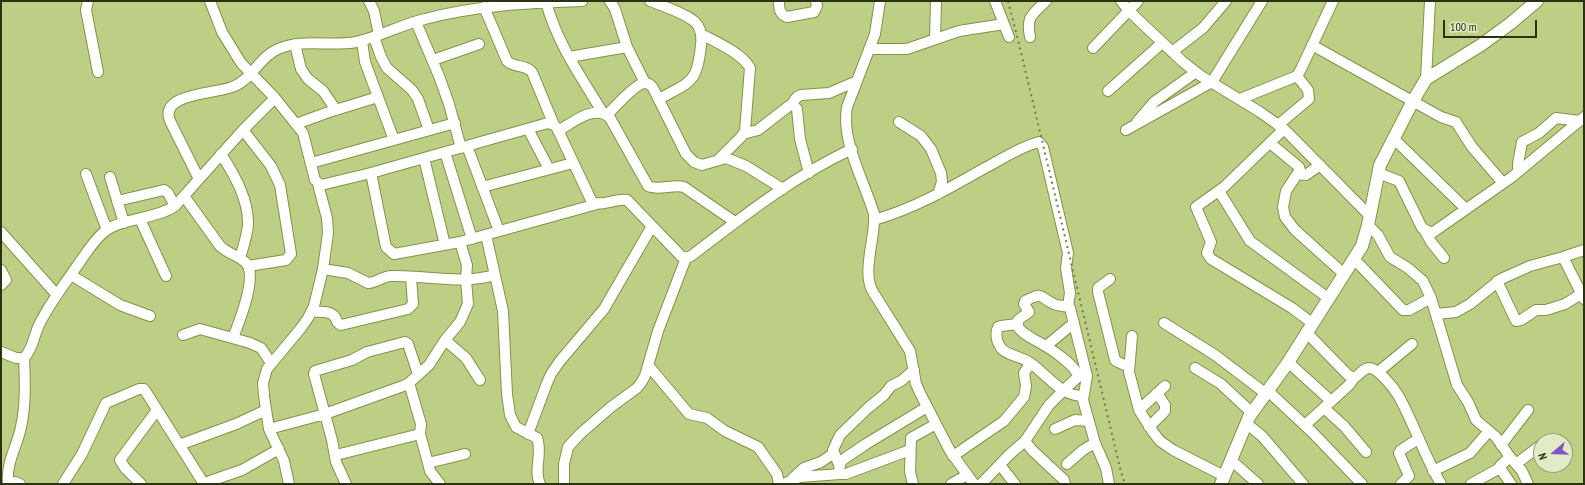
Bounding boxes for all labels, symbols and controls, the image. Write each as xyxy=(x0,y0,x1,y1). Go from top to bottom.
scale bar xyxy=(1445,12,1539,38)
text: 100 m xyxy=(1450,19,1477,34)
north arrow xyxy=(1533,433,1573,473)
text: N xyxy=(1535,451,1550,462)

